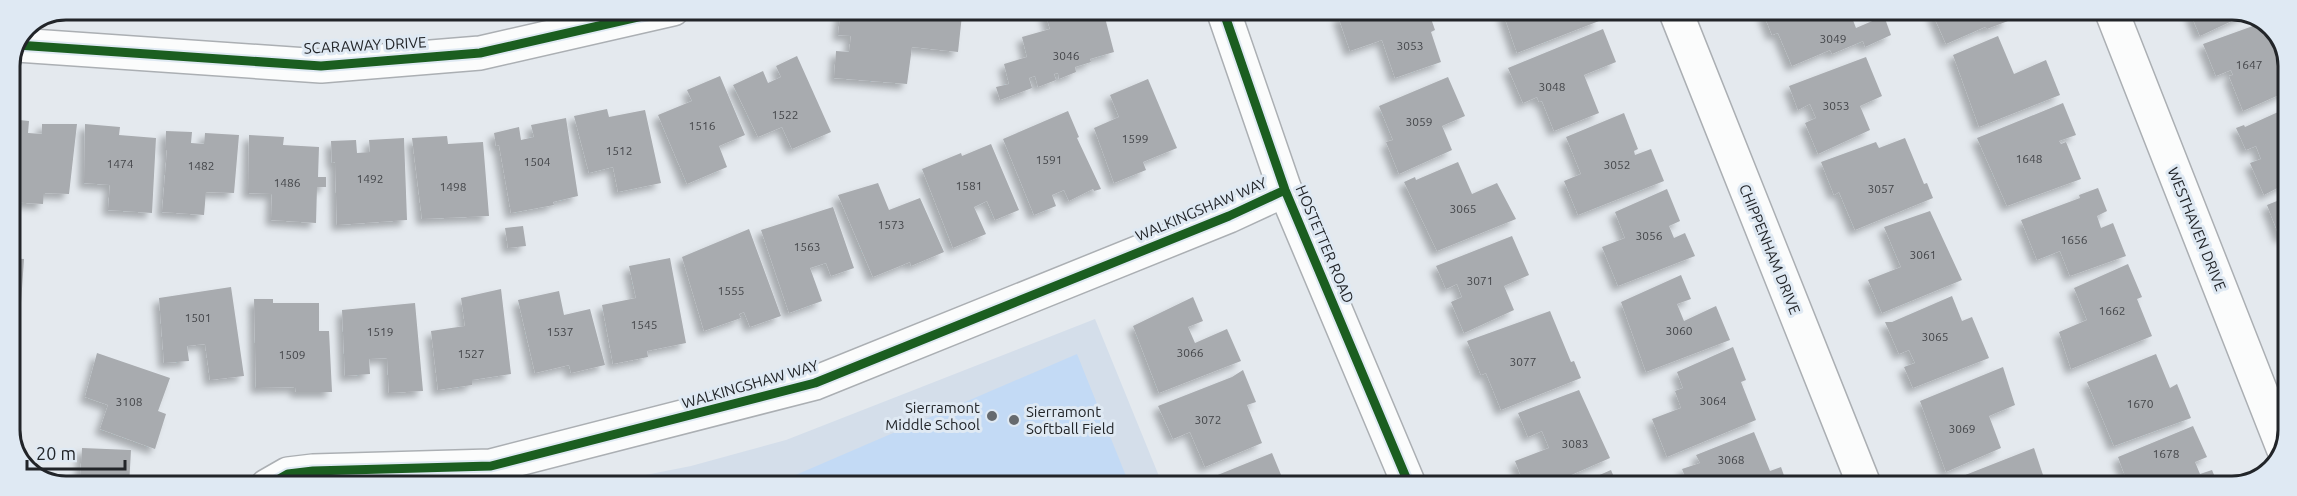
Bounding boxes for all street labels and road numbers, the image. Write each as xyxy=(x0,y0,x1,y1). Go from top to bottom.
street label: SCARAWAY DRIVE xyxy=(303,33,427,57)
street label: WESTHAVEN DRIVE xyxy=(2164,165,2230,293)
street label: WALKINGSHAW WAY xyxy=(1133,174,1269,244)
street label: CHIPPENHAM DRIVE xyxy=(1736,181,1804,317)
street label: HOSTETTER ROAD xyxy=(1293,183,1357,305)
street label: WALKINGSHAW WAY xyxy=(680,356,820,412)

